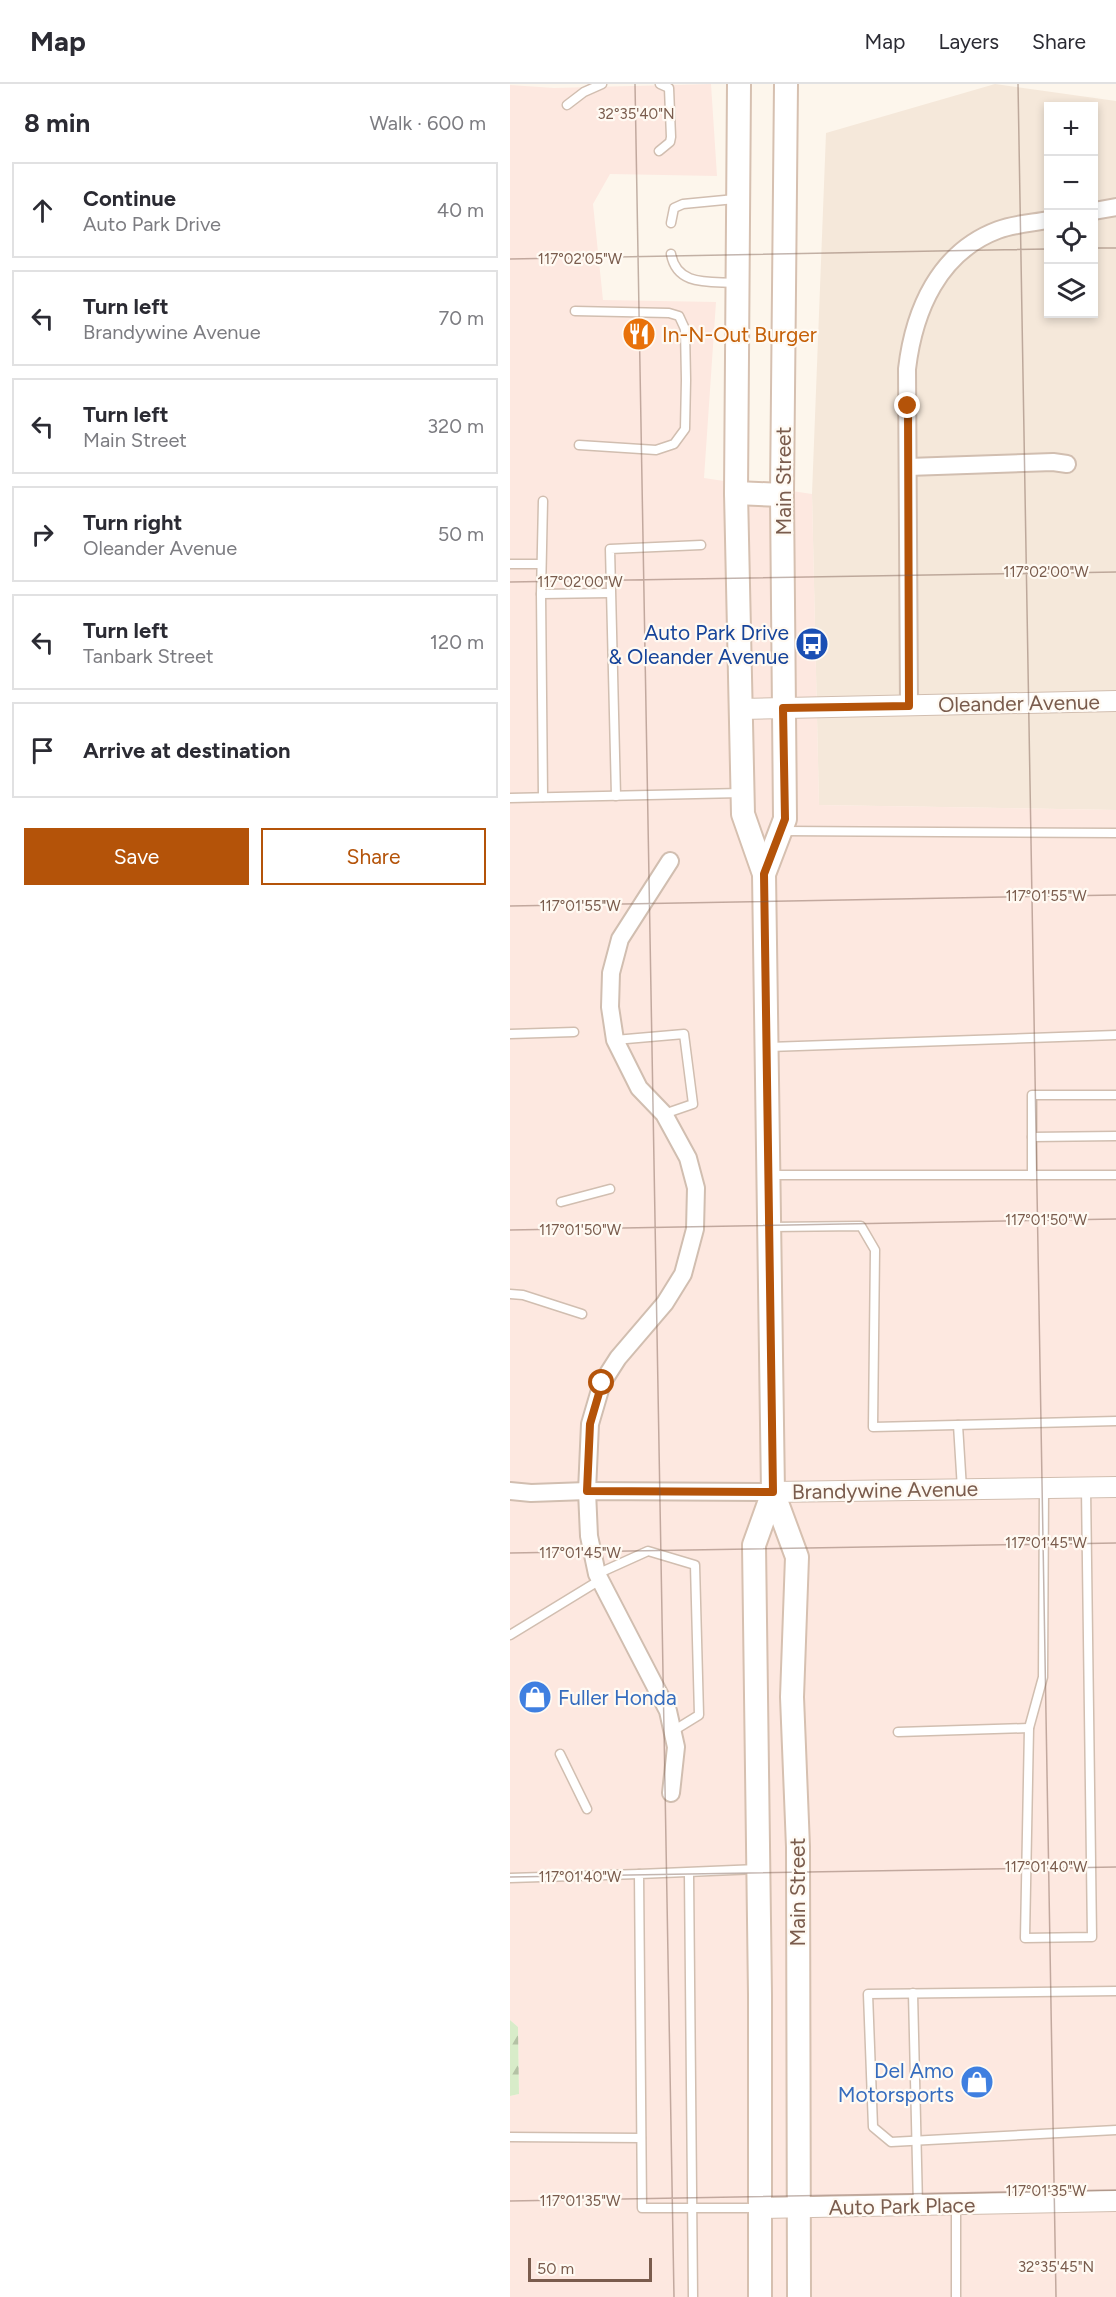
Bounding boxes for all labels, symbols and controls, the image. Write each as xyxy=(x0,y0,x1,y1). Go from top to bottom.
text: Map xyxy=(30,24,86,58)
text: Map xyxy=(865,29,905,54)
text: Layers xyxy=(938,29,999,54)
text: Share xyxy=(1032,29,1086,54)
map controls xyxy=(1044,102,1098,318)
button: + xyxy=(1044,102,1098,156)
text: 32°35'40"N xyxy=(597,105,675,123)
text: 8 min xyxy=(24,107,90,139)
text: Walk · 600 m xyxy=(369,111,486,135)
button: − xyxy=(1044,156,1098,210)
text: Continue xyxy=(83,185,176,212)
icon: ahead xyxy=(26,194,59,227)
text: 40 m xyxy=(437,198,484,222)
button: locate xyxy=(1044,210,1098,264)
text: Auto Park Drive xyxy=(83,212,221,236)
text: 117°02'05"W xyxy=(538,250,623,268)
button: layers xyxy=(1044,264,1098,318)
text: Turn left xyxy=(83,293,169,320)
icon: left xyxy=(26,302,59,335)
text: 70 m xyxy=(438,306,484,330)
restaurant icon: In-N-Out Burger xyxy=(621,316,657,352)
text: Brandywine Avenue xyxy=(83,320,261,344)
place label: In-N-Out Burger xyxy=(662,322,817,347)
route end xyxy=(894,392,920,418)
text: Turn left xyxy=(83,401,169,428)
icon: left xyxy=(26,410,59,443)
text: 320 m xyxy=(427,414,484,438)
street label: Main Street xyxy=(771,426,796,536)
text: Main Street xyxy=(83,428,187,452)
text: Turn right xyxy=(83,509,182,536)
icon: right xyxy=(26,518,59,551)
text: 50 m xyxy=(438,522,484,546)
text: Oleander Avenue xyxy=(83,536,237,560)
text: 117°02'00"W xyxy=(1003,563,1089,581)
text: 117°02'00"W xyxy=(537,573,623,591)
text: Turn left xyxy=(83,617,169,644)
place label: Auto Park Drive & Oleander Avenue xyxy=(608,620,789,669)
icon: left xyxy=(26,626,59,659)
bus stop icon: Auto Park Drive & Oleander Avenue xyxy=(794,626,830,662)
text: 120 m xyxy=(430,630,484,654)
text: Tanbark Street xyxy=(83,644,214,668)
street label: Oleander Avenue xyxy=(938,689,1100,717)
icon: arrive xyxy=(26,734,59,767)
text: Arrive at destination xyxy=(83,737,291,764)
button: Save xyxy=(24,828,249,885)
button: Share xyxy=(261,828,486,885)
text: 117°01'55"W xyxy=(1005,887,1087,905)
text: 117°01'55"W xyxy=(539,897,621,915)
text: 117°01'50"W xyxy=(1005,1211,1088,1229)
text: 117°01'50"W xyxy=(539,1221,622,1239)
route start xyxy=(588,1369,614,1395)
street label: Brandywine Avenue xyxy=(792,1476,978,1504)
text: 117°01'45"W xyxy=(1005,1534,1088,1552)
text: 117°01'45"W xyxy=(539,1544,622,1562)
shop icon: Fuller Honda xyxy=(517,1679,553,1715)
place label: Fuller Honda xyxy=(558,1685,677,1710)
street label: Main Street xyxy=(785,1837,810,1947)
text: 117°01'40"W xyxy=(1005,1858,1088,1876)
text: 117°01'40"W xyxy=(539,1868,622,1886)
place label: Del Amo Motorsports xyxy=(838,2058,954,2107)
shop icon: Del Amo Motorsports xyxy=(959,2064,995,2100)
text: 117°01'35"W xyxy=(1006,2182,1087,2200)
text: 117°01'35"W xyxy=(540,2192,621,2210)
street label: Auto Park Place xyxy=(828,2192,976,2220)
scale bar xyxy=(528,2255,652,2282)
text: 32°35'45"N xyxy=(1018,2258,1094,2276)
text: 50 m xyxy=(537,2259,574,2278)

